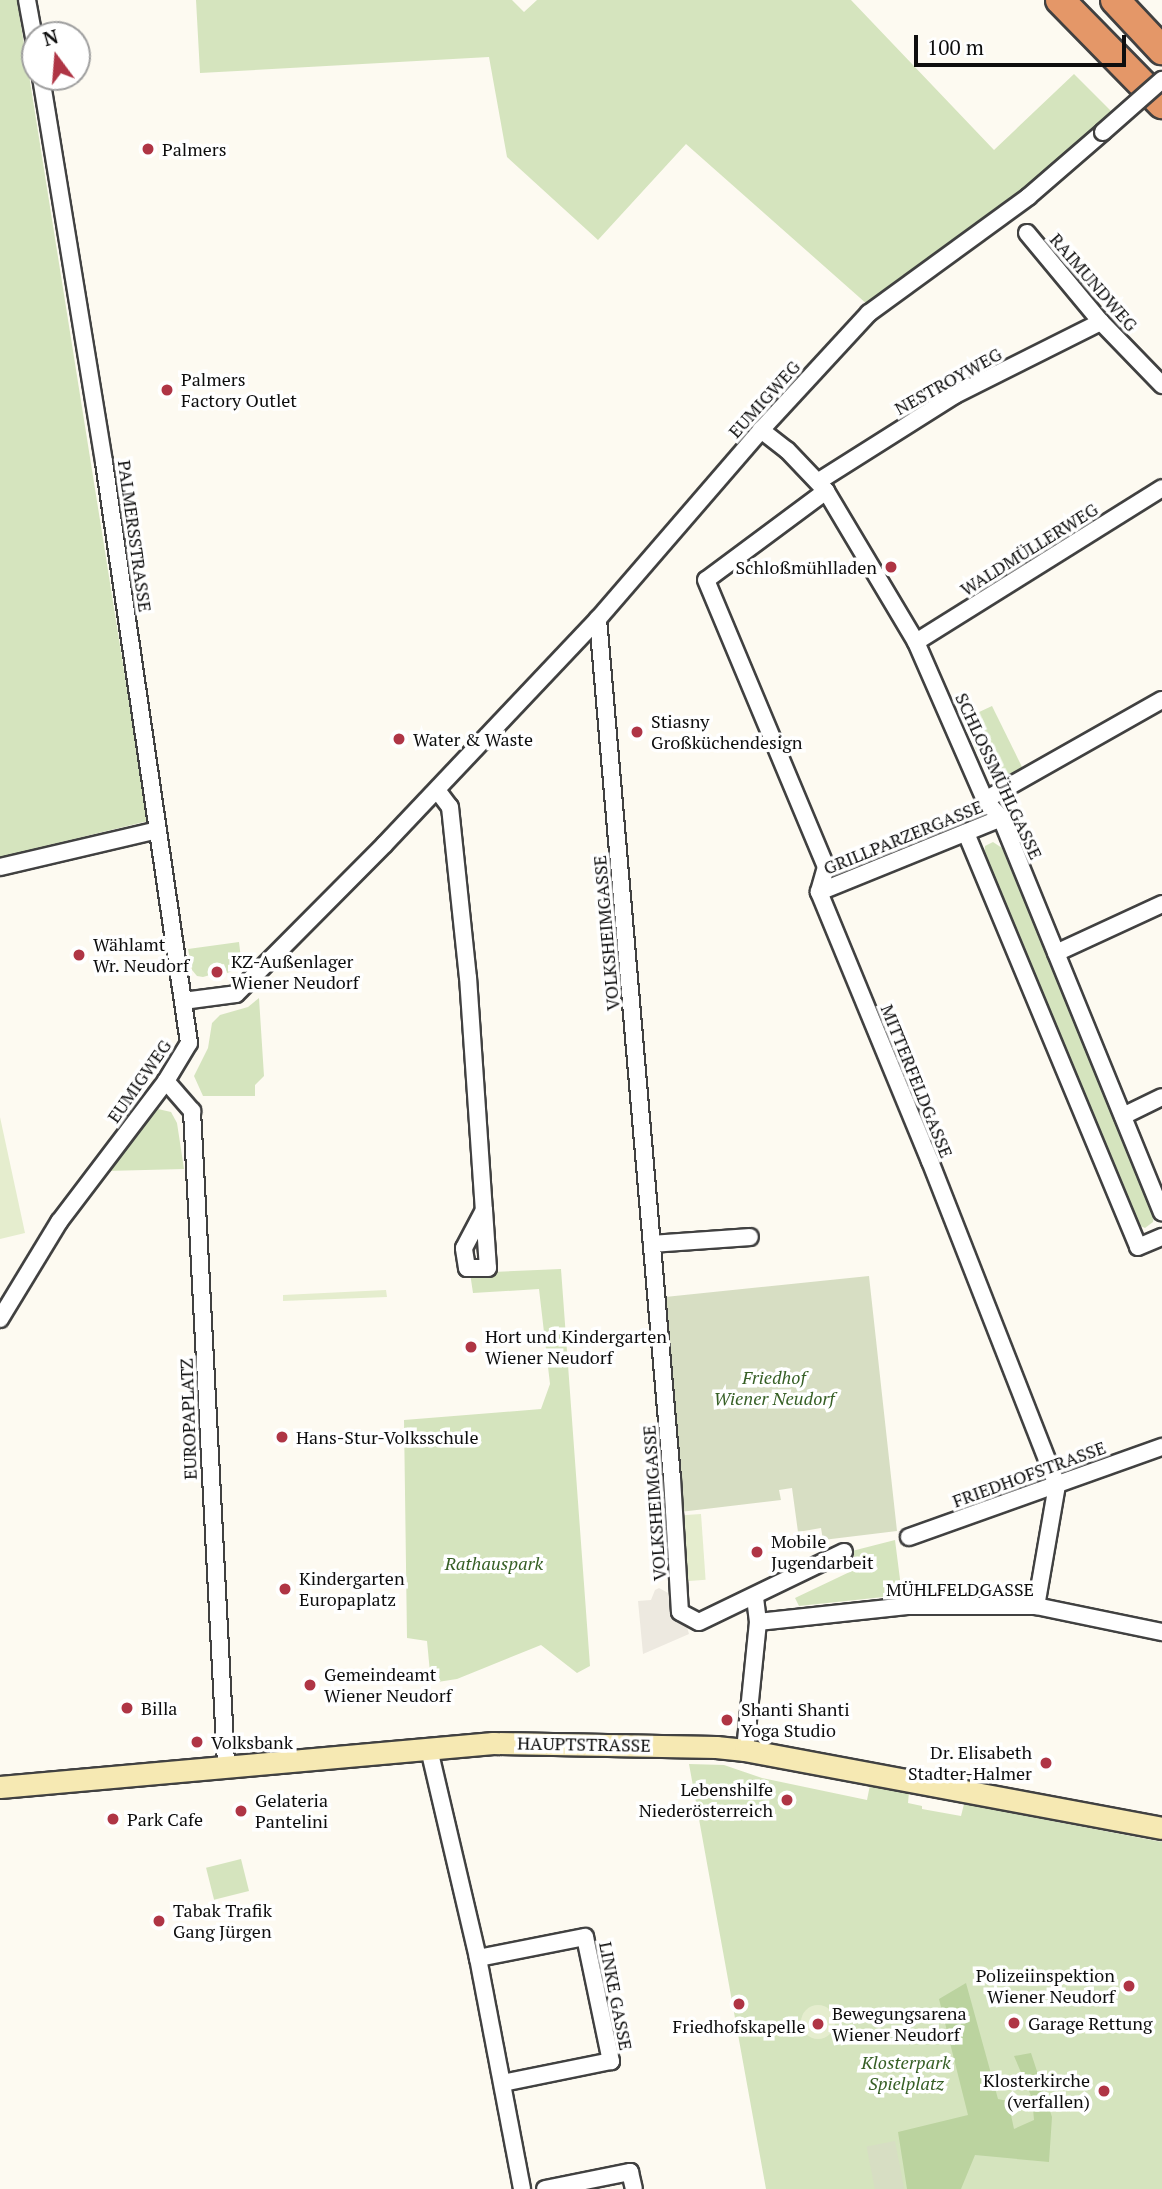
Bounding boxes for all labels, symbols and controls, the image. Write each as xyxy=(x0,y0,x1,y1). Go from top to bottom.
north arrow xyxy=(21,21,91,91)
scale bar xyxy=(917,21,1129,65)
text: N xyxy=(40,23,61,51)
text: 100 m xyxy=(927,33,984,61)
place label: Palmers xyxy=(162,138,227,160)
marker: Palmers xyxy=(140,141,156,157)
street label: RAIMUNDWEG xyxy=(1046,229,1142,335)
street label: NESTROYWEG xyxy=(891,343,1005,419)
street label: EUMIGWEG xyxy=(724,356,804,442)
place label: Palmers Factory Outlet xyxy=(181,369,297,412)
marker: Palmers Factory Outlet xyxy=(159,382,175,398)
street label: PALMERSSTRASSE xyxy=(114,459,156,613)
street label: WALDMÜLLERWEG xyxy=(956,498,1102,600)
place label: Schloßmühlladen xyxy=(735,556,877,578)
marker: Schloßmühlladen xyxy=(883,559,899,575)
street label: SCHLOSSMÜHLGASSE xyxy=(951,689,1047,863)
place label: Stiasny Großküchendesign xyxy=(651,711,802,754)
marker: Stiasny Großküchendesign xyxy=(629,724,645,740)
place label: Water & Waste xyxy=(413,728,533,750)
marker: Water & Waste xyxy=(391,731,407,747)
street label: GRILLPARZERGASSE xyxy=(820,795,986,879)
street label: VOLKSHEIMGASSE xyxy=(588,854,624,1012)
place label: Wählamt Wr. Neudorf xyxy=(93,934,190,976)
marker: Wählamt Wr. Neudorf xyxy=(71,947,87,963)
place label: KZ-Außenlager Wiener Neudorf xyxy=(231,951,359,993)
marker: KZ-Außenlager Wiener Neudorf xyxy=(209,964,225,980)
street label: MITTERFELDGASSE xyxy=(876,1001,958,1161)
street label: EUMIGWEG xyxy=(102,1035,176,1127)
place label: Hort und Kindergarten Wiener Neudorf xyxy=(485,1326,667,1368)
marker: Hort und Kindergarten Wiener Neudorf xyxy=(463,1339,479,1355)
street label: EUROPAPLATZ xyxy=(175,1358,201,1480)
park label: Friedhof Wiener Neudorf xyxy=(713,1367,835,1410)
street label: VOLKSHEIMGASSE xyxy=(638,1424,670,1582)
place label: Hans-Stur-Volksschule xyxy=(296,1426,479,1448)
marker: Hans-Stur-Volksschule xyxy=(274,1429,290,1445)
street label: FRIEDHOFSTRASSE xyxy=(949,1436,1109,1512)
place label: Mobile Jugendarbeit xyxy=(771,1531,874,1574)
marker: Mobile Jugendarbeit xyxy=(749,1544,765,1560)
park label: Rathauspark xyxy=(445,1552,543,1574)
place label: Kindergarten Europaplatz xyxy=(299,1568,405,1610)
street label: MÜHLFELDGASSE xyxy=(886,1578,1034,1600)
marker: Kindergarten Europaplatz xyxy=(277,1581,293,1597)
place label: Gemeindeamt Wiener Neudorf xyxy=(324,1664,452,1706)
marker: Gemeindeamt Wiener Neudorf xyxy=(302,1677,318,1693)
place label: Billa xyxy=(141,1697,177,1719)
place label: Shanti Shanti Yoga Studio xyxy=(741,1699,850,1742)
marker: Billa xyxy=(119,1700,135,1716)
marker: Shanti Shanti Yoga Studio xyxy=(719,1712,735,1728)
place label: Volksbank xyxy=(211,1731,293,1753)
street label: HAUPTSTRASSE xyxy=(517,1732,651,1756)
marker: Volksbank xyxy=(189,1734,205,1750)
place label: Dr. Elisabeth Stadter-Halmer xyxy=(908,1742,1032,1784)
marker: Dr. Elisabeth Stadter-Halmer xyxy=(1038,1755,1054,1771)
place label: Lebenshilfe Niederösterreich xyxy=(639,1779,773,1822)
place label: Gelateria Pantelini xyxy=(255,1790,328,1832)
marker: Lebenshilfe Niederösterreich xyxy=(779,1792,795,1808)
marker: Gelateria Pantelini xyxy=(233,1803,249,1819)
place label: Park Cafe xyxy=(127,1808,203,1830)
marker: Park Cafe xyxy=(105,1811,121,1827)
place label: Tabak Trafik Gang Jürgen xyxy=(173,1900,272,1942)
marker: Tabak Trafik Gang Jürgen xyxy=(151,1913,167,1929)
street label: LINKE GASSE xyxy=(595,1940,637,2052)
place label: Polizeiinspektion Wiener Neudorf xyxy=(976,1965,1115,2008)
marker: Polizeiinspektion Wiener Neudorf xyxy=(1121,1978,1137,1994)
marker: Friedhofskapelle xyxy=(731,1996,747,2012)
place label: Bewegungsarena Wiener Neudorf xyxy=(832,2003,967,2046)
place label: Garage Rettung xyxy=(1028,2012,1152,2034)
place label: Friedhofskapelle xyxy=(672,2015,806,2037)
marker: Garage Rettung xyxy=(1006,2015,1022,2031)
marker: Bewegungsarena Wiener Neudorf xyxy=(810,2016,826,2032)
park label: Klosterpark Spielplatz xyxy=(861,2052,951,2094)
place label: Klosterkirche (verfallen) xyxy=(983,2070,1090,2112)
marker: Klosterkirche (verfallen) xyxy=(1096,2083,1112,2099)

